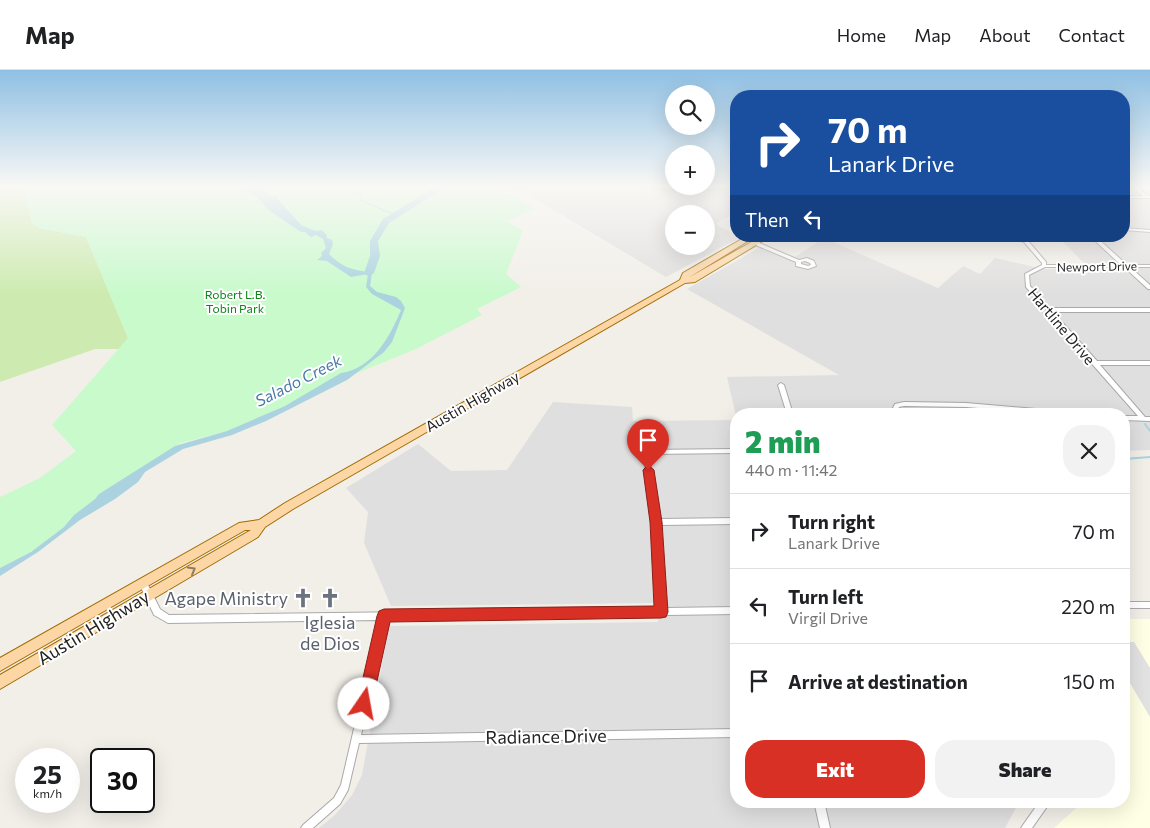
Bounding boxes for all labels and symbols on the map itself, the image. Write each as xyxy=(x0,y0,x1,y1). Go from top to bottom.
street label: Newport Drive xyxy=(1057,258,1137,274)
street label: Hartline Drive xyxy=(1025,284,1099,368)
park label: Robert L.B. Tobin Park xyxy=(205,287,265,315)
water label: Salado Creek xyxy=(252,350,345,410)
street label: Austin Highway xyxy=(422,367,523,435)
pin xyxy=(627,419,669,470)
one-way arrow xyxy=(186,566,195,576)
street label: Austin Highway xyxy=(33,585,153,669)
place label: Agape Ministry xyxy=(165,587,288,609)
church icon: Agape Ministry xyxy=(292,587,314,609)
church icon: Iglesia de Dios xyxy=(319,587,341,609)
place label: Iglesia de Dios xyxy=(300,611,360,654)
position arrow xyxy=(337,677,389,729)
street label: Radiance Drive xyxy=(485,724,607,748)
speed limit sign: 30 xyxy=(90,748,155,813)

